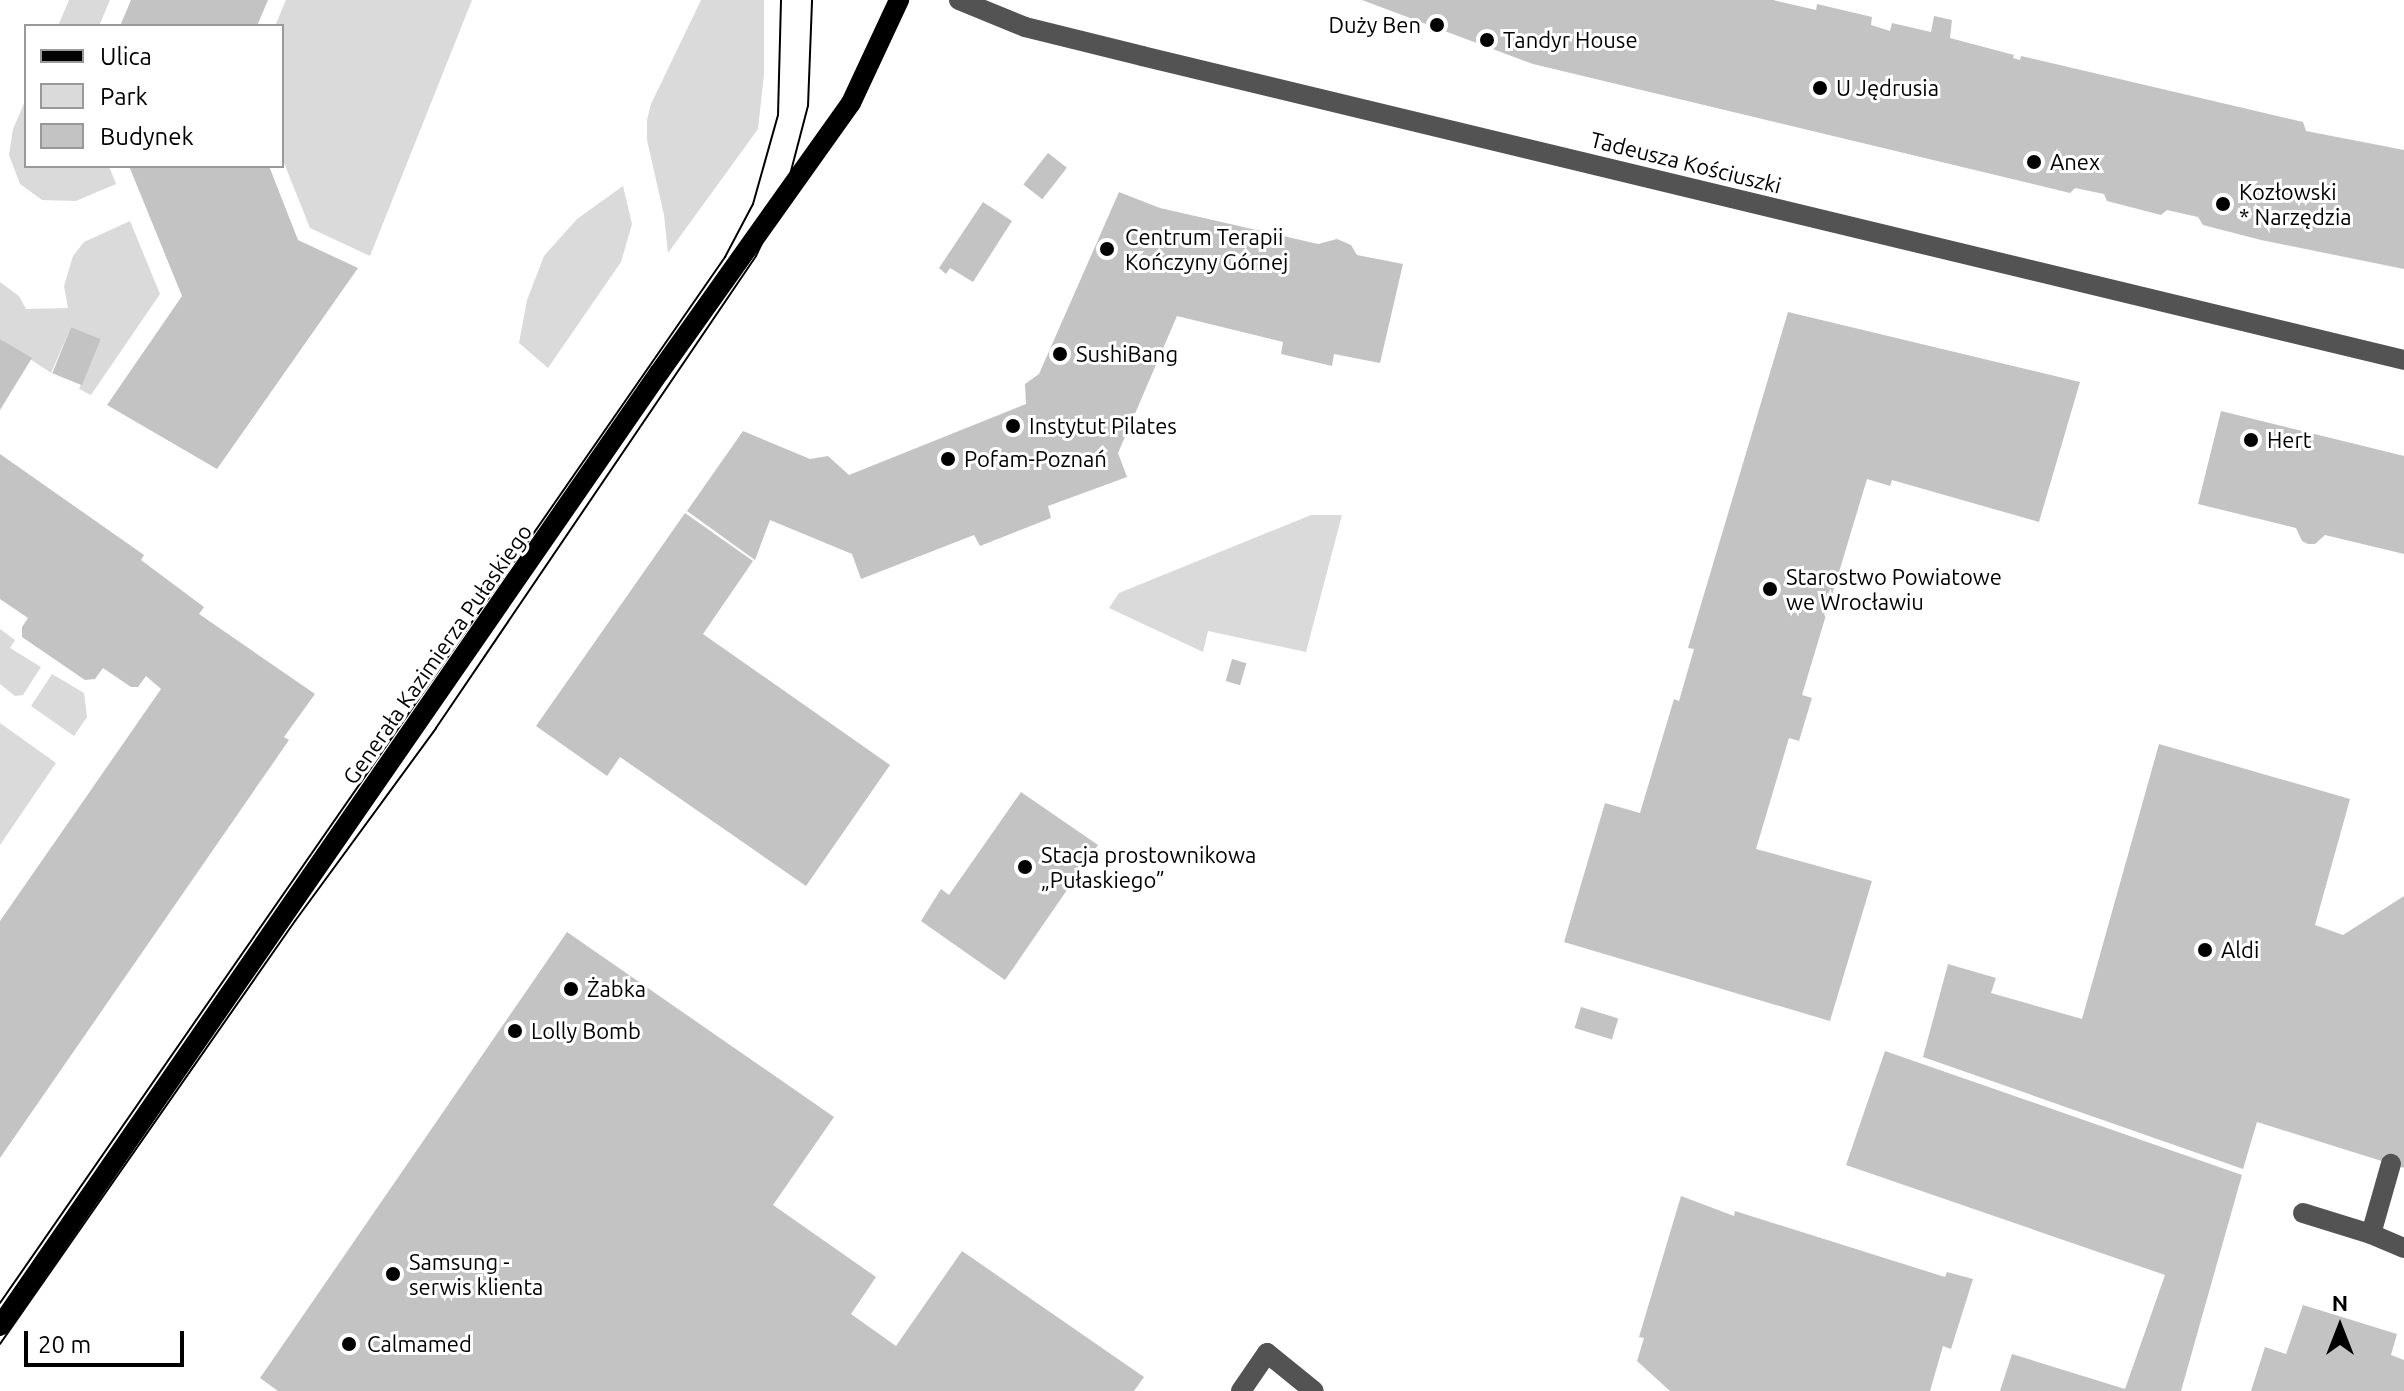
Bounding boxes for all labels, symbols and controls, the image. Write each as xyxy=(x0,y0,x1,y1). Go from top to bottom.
place label: Duży Ben xyxy=(1328,12,1421,38)
marker: Duży Ben xyxy=(1428,16,1446,34)
legend xyxy=(24,24,284,168)
place label: Tandyr House xyxy=(1503,27,1638,53)
marker: Tandyr House xyxy=(1478,31,1496,49)
text: Ulica xyxy=(100,43,152,70)
place label: U Jędrusia xyxy=(1836,75,1939,101)
marker: U Jędrusia xyxy=(1811,79,1829,97)
text: Park xyxy=(100,83,148,110)
text: Budynek xyxy=(100,123,194,150)
street label: Tadeusza Kościuszki xyxy=(1588,125,1784,199)
place label: Anex xyxy=(2050,149,2100,175)
marker: Anex xyxy=(2025,153,2043,171)
place label: Kozłowski * Narzędzia xyxy=(2239,178,2352,230)
marker: Kozłowski * Narzędzia xyxy=(2214,195,2232,213)
place label: Centrum Terapii Kończyny Górnej xyxy=(1125,223,1288,274)
marker: Centrum Terapii Kończyny Górnej xyxy=(1096,238,1118,260)
place label: SushiBang xyxy=(1076,341,1178,367)
marker: SushiBang xyxy=(1051,345,1069,363)
place label: Instytut Pilates xyxy=(1029,413,1177,439)
marker: Instytut Pilates xyxy=(1004,417,1022,435)
place label: Hert xyxy=(2267,427,2311,453)
marker: Hert xyxy=(2242,431,2260,449)
place label: Pofam-Poznań xyxy=(964,446,1107,472)
marker: Pofam-Poznań xyxy=(939,450,957,468)
street label: Generała Kazimierza Pułaskiego xyxy=(337,519,537,789)
place label: Starostwo Powiatowe we Wrocławiu xyxy=(1786,563,2002,614)
marker: Starostwo Powiatowe we Wrocławiu xyxy=(1761,580,1779,598)
place label: Stacja prostownikowa „Pułaskiego” xyxy=(1041,841,1256,892)
marker: Stacja prostownikowa „Pułaskiego” xyxy=(1016,858,1034,876)
place label: Aldi xyxy=(2221,937,2259,963)
marker: Aldi xyxy=(2196,941,2214,959)
place label: Żabka xyxy=(587,976,646,1002)
marker: Żabka xyxy=(562,980,580,998)
place label: Lolly Bomb xyxy=(531,1018,641,1044)
marker: Lolly Bomb xyxy=(506,1022,524,1040)
place label: Samsung - serwis klienta xyxy=(409,1248,543,1300)
marker: Samsung - serwis klienta xyxy=(384,1265,402,1283)
north arrow xyxy=(2300,1287,2380,1367)
text: N xyxy=(2332,1290,2348,1315)
scale bar xyxy=(28,1315,188,1365)
text: 20 m xyxy=(38,1331,91,1358)
place label: Calmamed xyxy=(367,1331,472,1357)
marker: Calmamed xyxy=(338,1333,360,1355)

